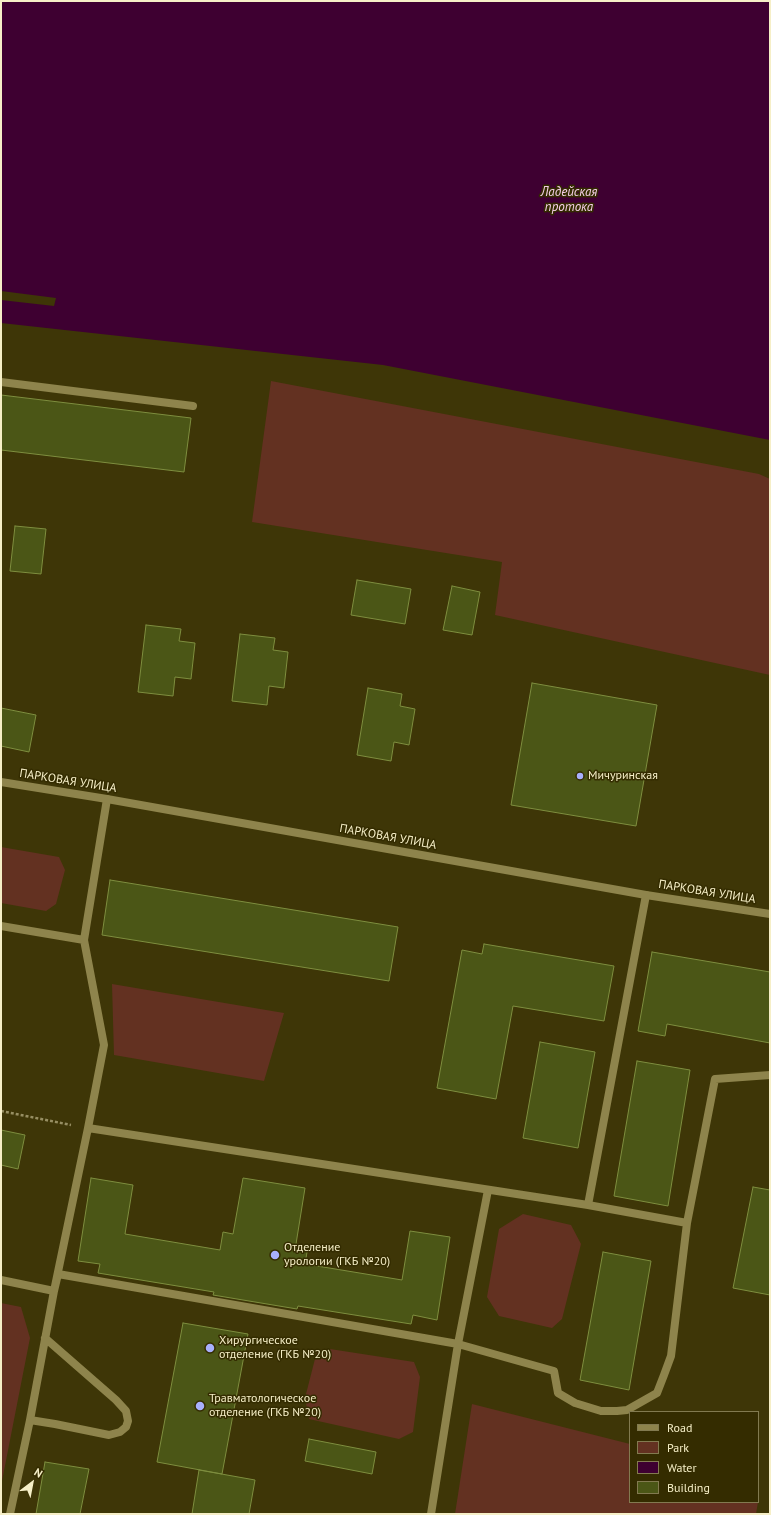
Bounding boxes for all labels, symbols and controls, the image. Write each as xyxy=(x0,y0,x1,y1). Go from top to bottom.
water label: Ладейская протока xyxy=(541,184,597,215)
street label: ПАРКОВАЯ УЛИЦА xyxy=(18,766,118,796)
place label: Мичуринская xyxy=(588,769,658,783)
marker: Мичуринская xyxy=(575,771,585,781)
street label: ПАРКОВАЯ УЛИЦА xyxy=(338,821,438,853)
street label: ПАРКОВАЯ УЛИЦА xyxy=(657,877,757,907)
place label: Отделение урологии (ГКБ №20) xyxy=(284,1241,390,1269)
marker: Отделение урологии (ГКБ №20) xyxy=(269,1249,281,1261)
place label: Хирургическое отделение (ГКБ №20) xyxy=(219,1334,331,1362)
marker: Хирургическое отделение (ГКБ №20) xyxy=(204,1342,216,1354)
place label: Травматологическое отделение (ГКБ №20) xyxy=(209,1392,321,1420)
marker: Травматологическое отделение (ГКБ №20) xyxy=(194,1400,206,1412)
legend xyxy=(629,1411,759,1503)
text: Road xyxy=(667,1420,692,1435)
text: Park xyxy=(667,1440,689,1455)
text: Water xyxy=(667,1460,697,1475)
north arrow xyxy=(12,1463,52,1503)
text: N xyxy=(32,1465,45,1481)
text: Building xyxy=(667,1480,710,1495)

